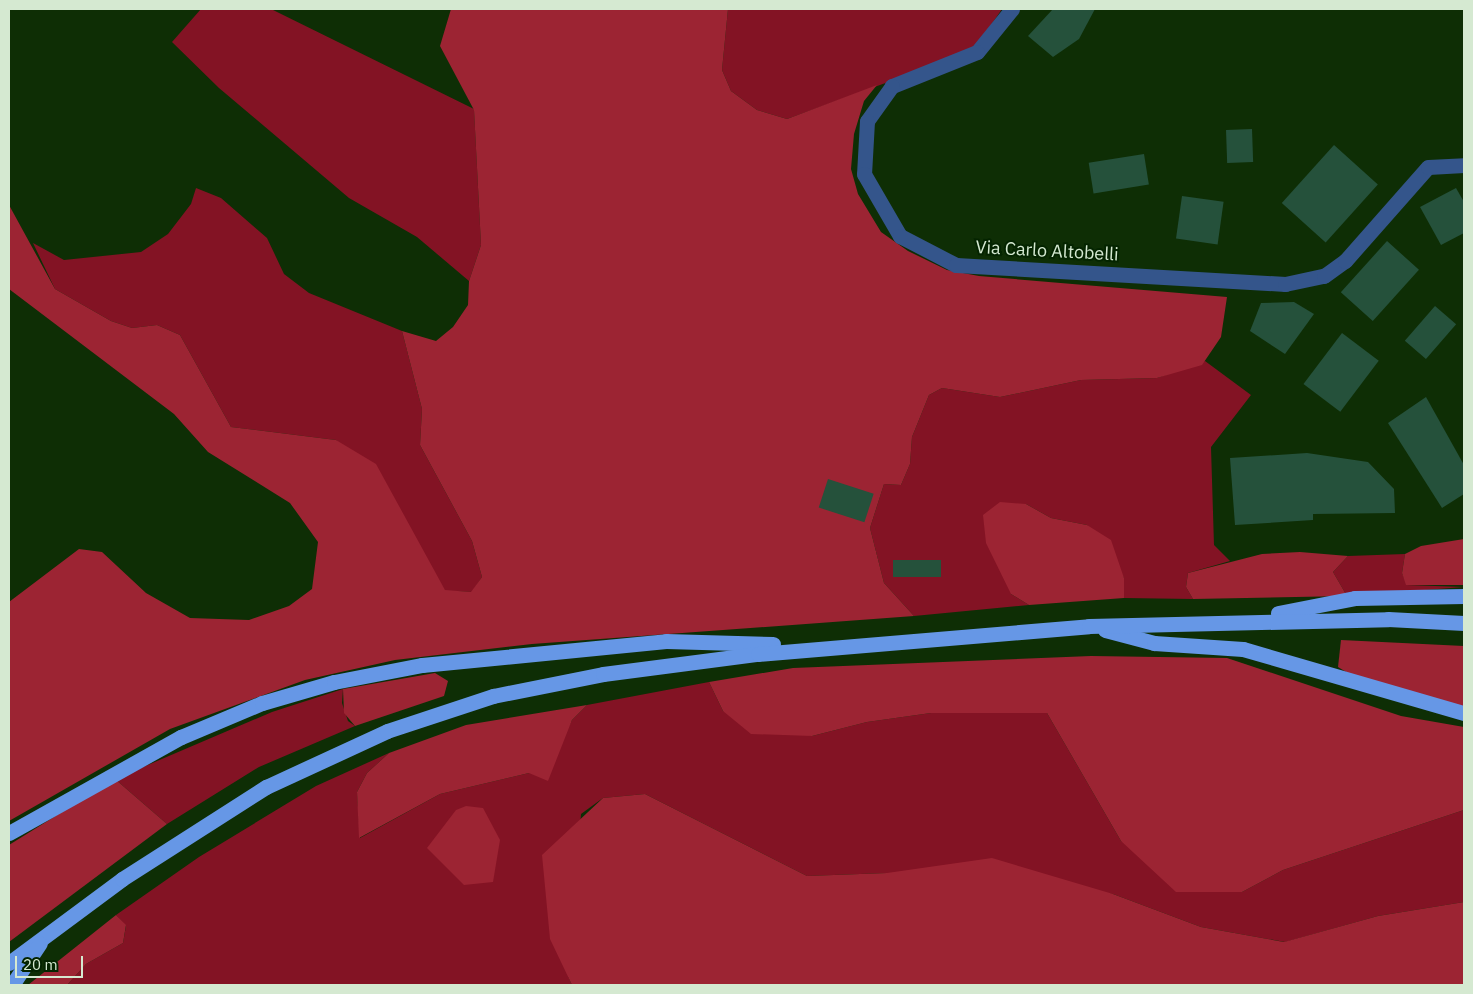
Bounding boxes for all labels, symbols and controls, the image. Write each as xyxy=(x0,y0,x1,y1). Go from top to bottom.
street label: Via Carlo Altobelli xyxy=(975,236,1119,266)
scale bar xyxy=(18,946,85,978)
text: 20 m xyxy=(23,955,58,974)

